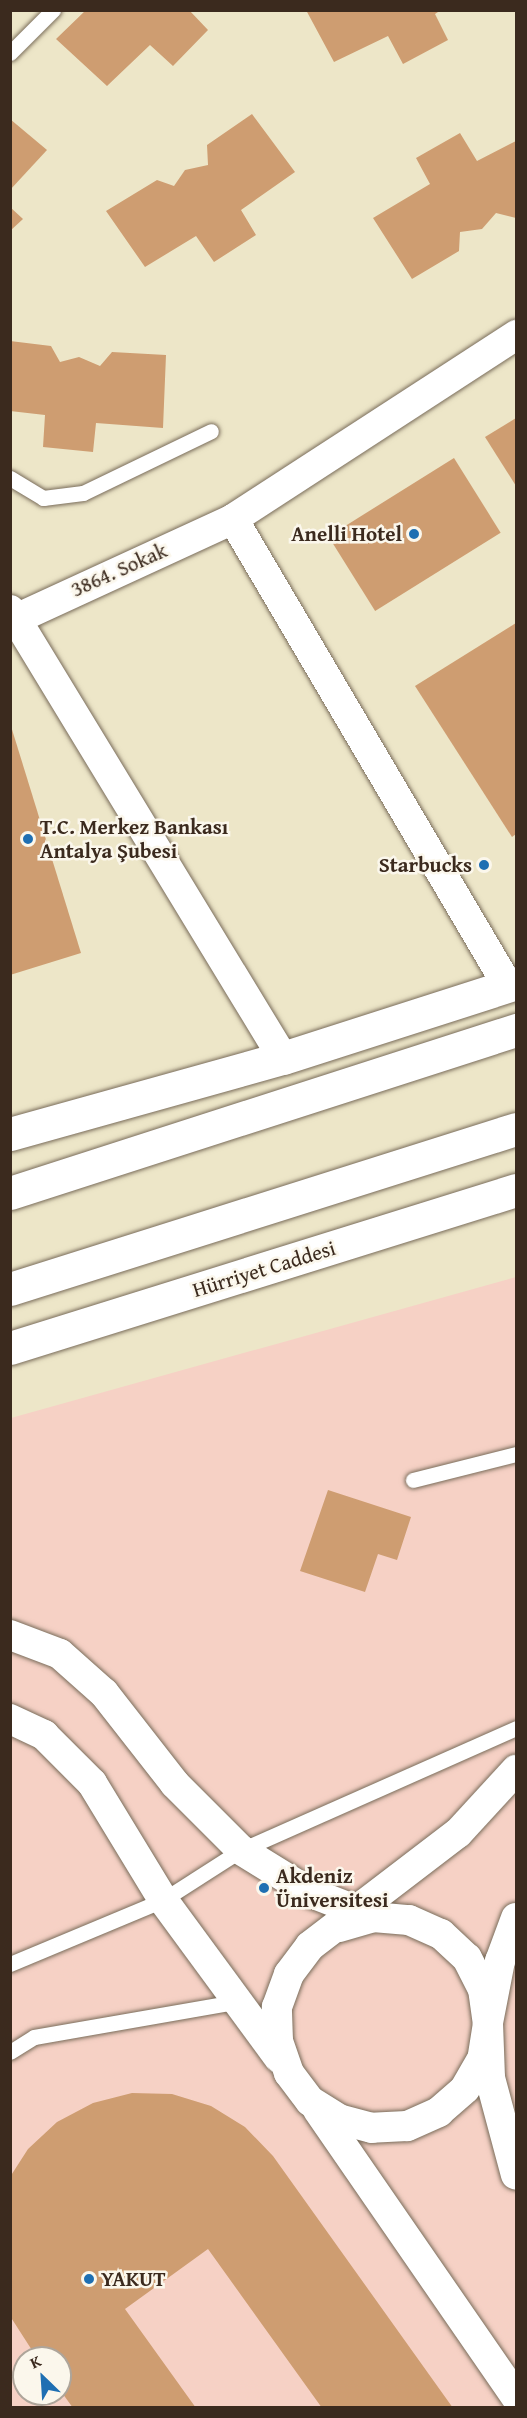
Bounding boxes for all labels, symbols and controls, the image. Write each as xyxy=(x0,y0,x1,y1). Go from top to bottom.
place label: Anelli Hotel xyxy=(291,521,402,547)
marker: Anelli Hotel xyxy=(407,527,421,541)
street label: 3864. Sokak xyxy=(67,538,171,602)
place label: T.C. Merkez Bankası Antalya Şubesi xyxy=(40,814,228,864)
marker: T.C. Merkez Bankası Antalya Şubesi xyxy=(21,832,35,846)
place label: Starbucks xyxy=(379,852,472,878)
marker: Starbucks xyxy=(477,858,491,872)
street label: Hürriyet Caddesi xyxy=(189,1235,339,1303)
place label: Akdeniz Üniversitesi xyxy=(276,1863,389,1913)
marker: Akdeniz Üniversitesi xyxy=(257,1881,271,1895)
place label: YAKUT xyxy=(101,2266,166,2292)
marker: YAKUT xyxy=(82,2272,96,2286)
north arrow xyxy=(12,2346,72,2406)
text: K xyxy=(26,2348,45,2375)

